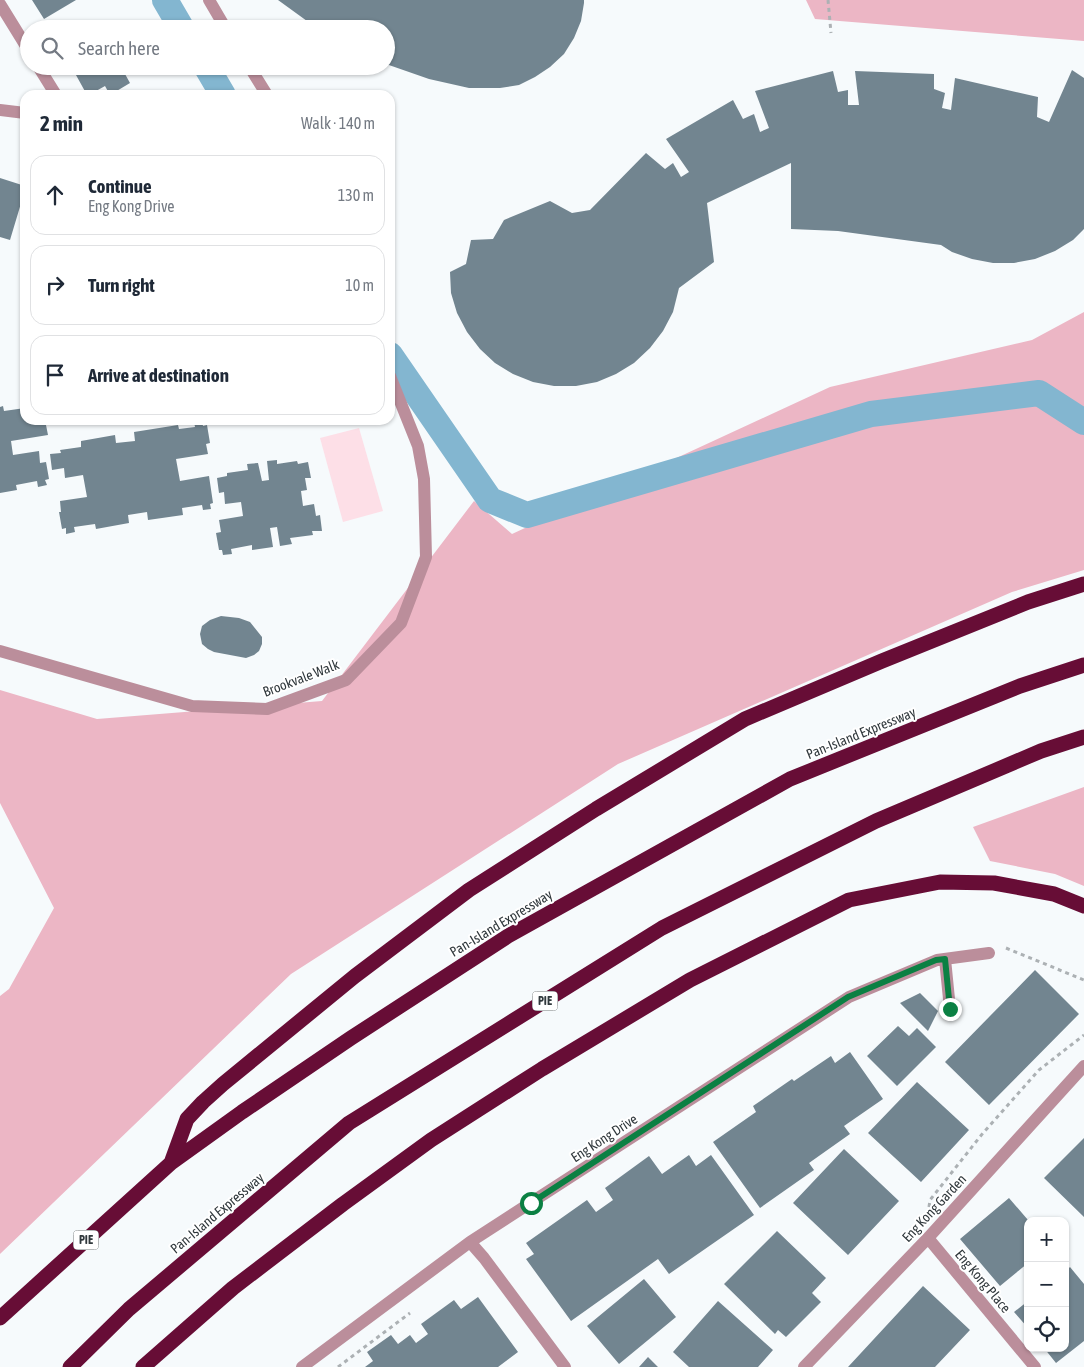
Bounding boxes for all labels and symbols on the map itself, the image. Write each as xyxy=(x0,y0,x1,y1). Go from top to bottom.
street label: Brookvale Walk xyxy=(261,656,341,700)
street label: Pan-Island Expressway xyxy=(804,704,918,762)
street label: Pan-Island Expressway xyxy=(447,886,555,960)
road number: PIE xyxy=(532,991,558,1010)
route end xyxy=(939,998,962,1021)
street label: Eng Kong Drive xyxy=(568,1111,640,1165)
street label: Pan-Island Expressway xyxy=(167,1169,267,1257)
street label: Eng Kong Garden xyxy=(899,1171,969,1245)
route start xyxy=(520,1192,543,1215)
road number: PIE xyxy=(74,1230,98,1250)
street label: Eng Kong Place xyxy=(952,1246,1014,1316)

